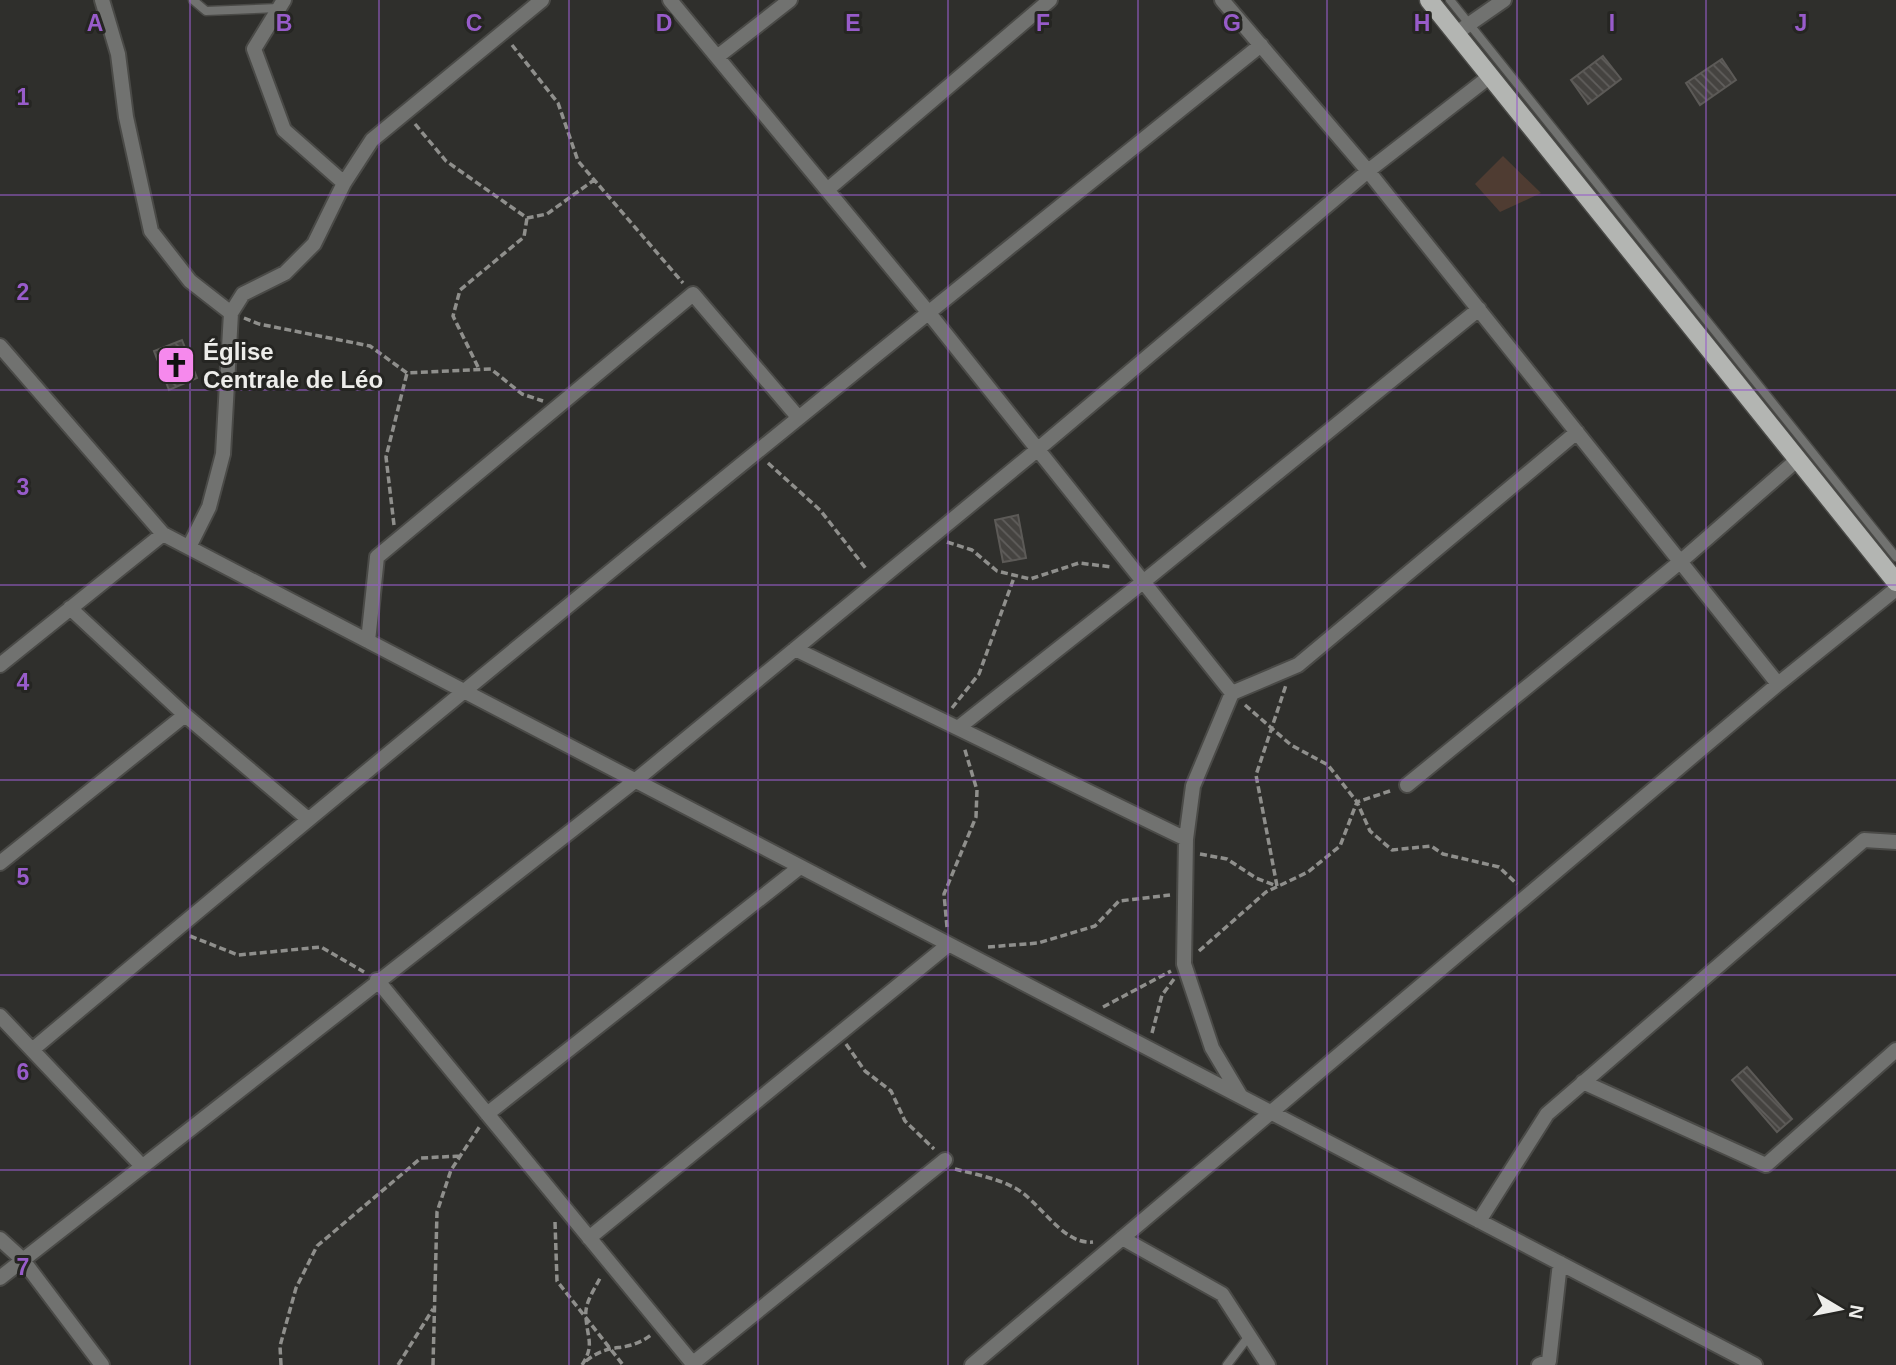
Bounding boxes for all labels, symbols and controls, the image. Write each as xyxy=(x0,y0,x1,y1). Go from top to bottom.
text: A xyxy=(87,10,103,36)
text: B xyxy=(276,10,292,36)
text: C xyxy=(466,10,482,36)
text: D xyxy=(656,10,672,36)
text: E xyxy=(845,10,861,36)
text: F xyxy=(1036,10,1050,36)
text: G xyxy=(1223,10,1241,36)
text: H xyxy=(1414,10,1430,36)
text: I xyxy=(1609,10,1615,36)
text: J xyxy=(1795,10,1807,36)
text: 1 xyxy=(17,84,30,110)
text: 2 xyxy=(17,279,29,305)
place label: Église Centrale de Léo xyxy=(203,338,383,393)
church icon: Église Centrale de Léo xyxy=(155,344,197,386)
text: 3 xyxy=(17,474,29,500)
text: 4 xyxy=(17,669,30,695)
text: 5 xyxy=(17,864,30,890)
text: 6 xyxy=(17,1059,29,1085)
text: 7 xyxy=(17,1254,29,1280)
north arrow xyxy=(1805,1274,1875,1344)
text: N xyxy=(1845,1303,1868,1320)

